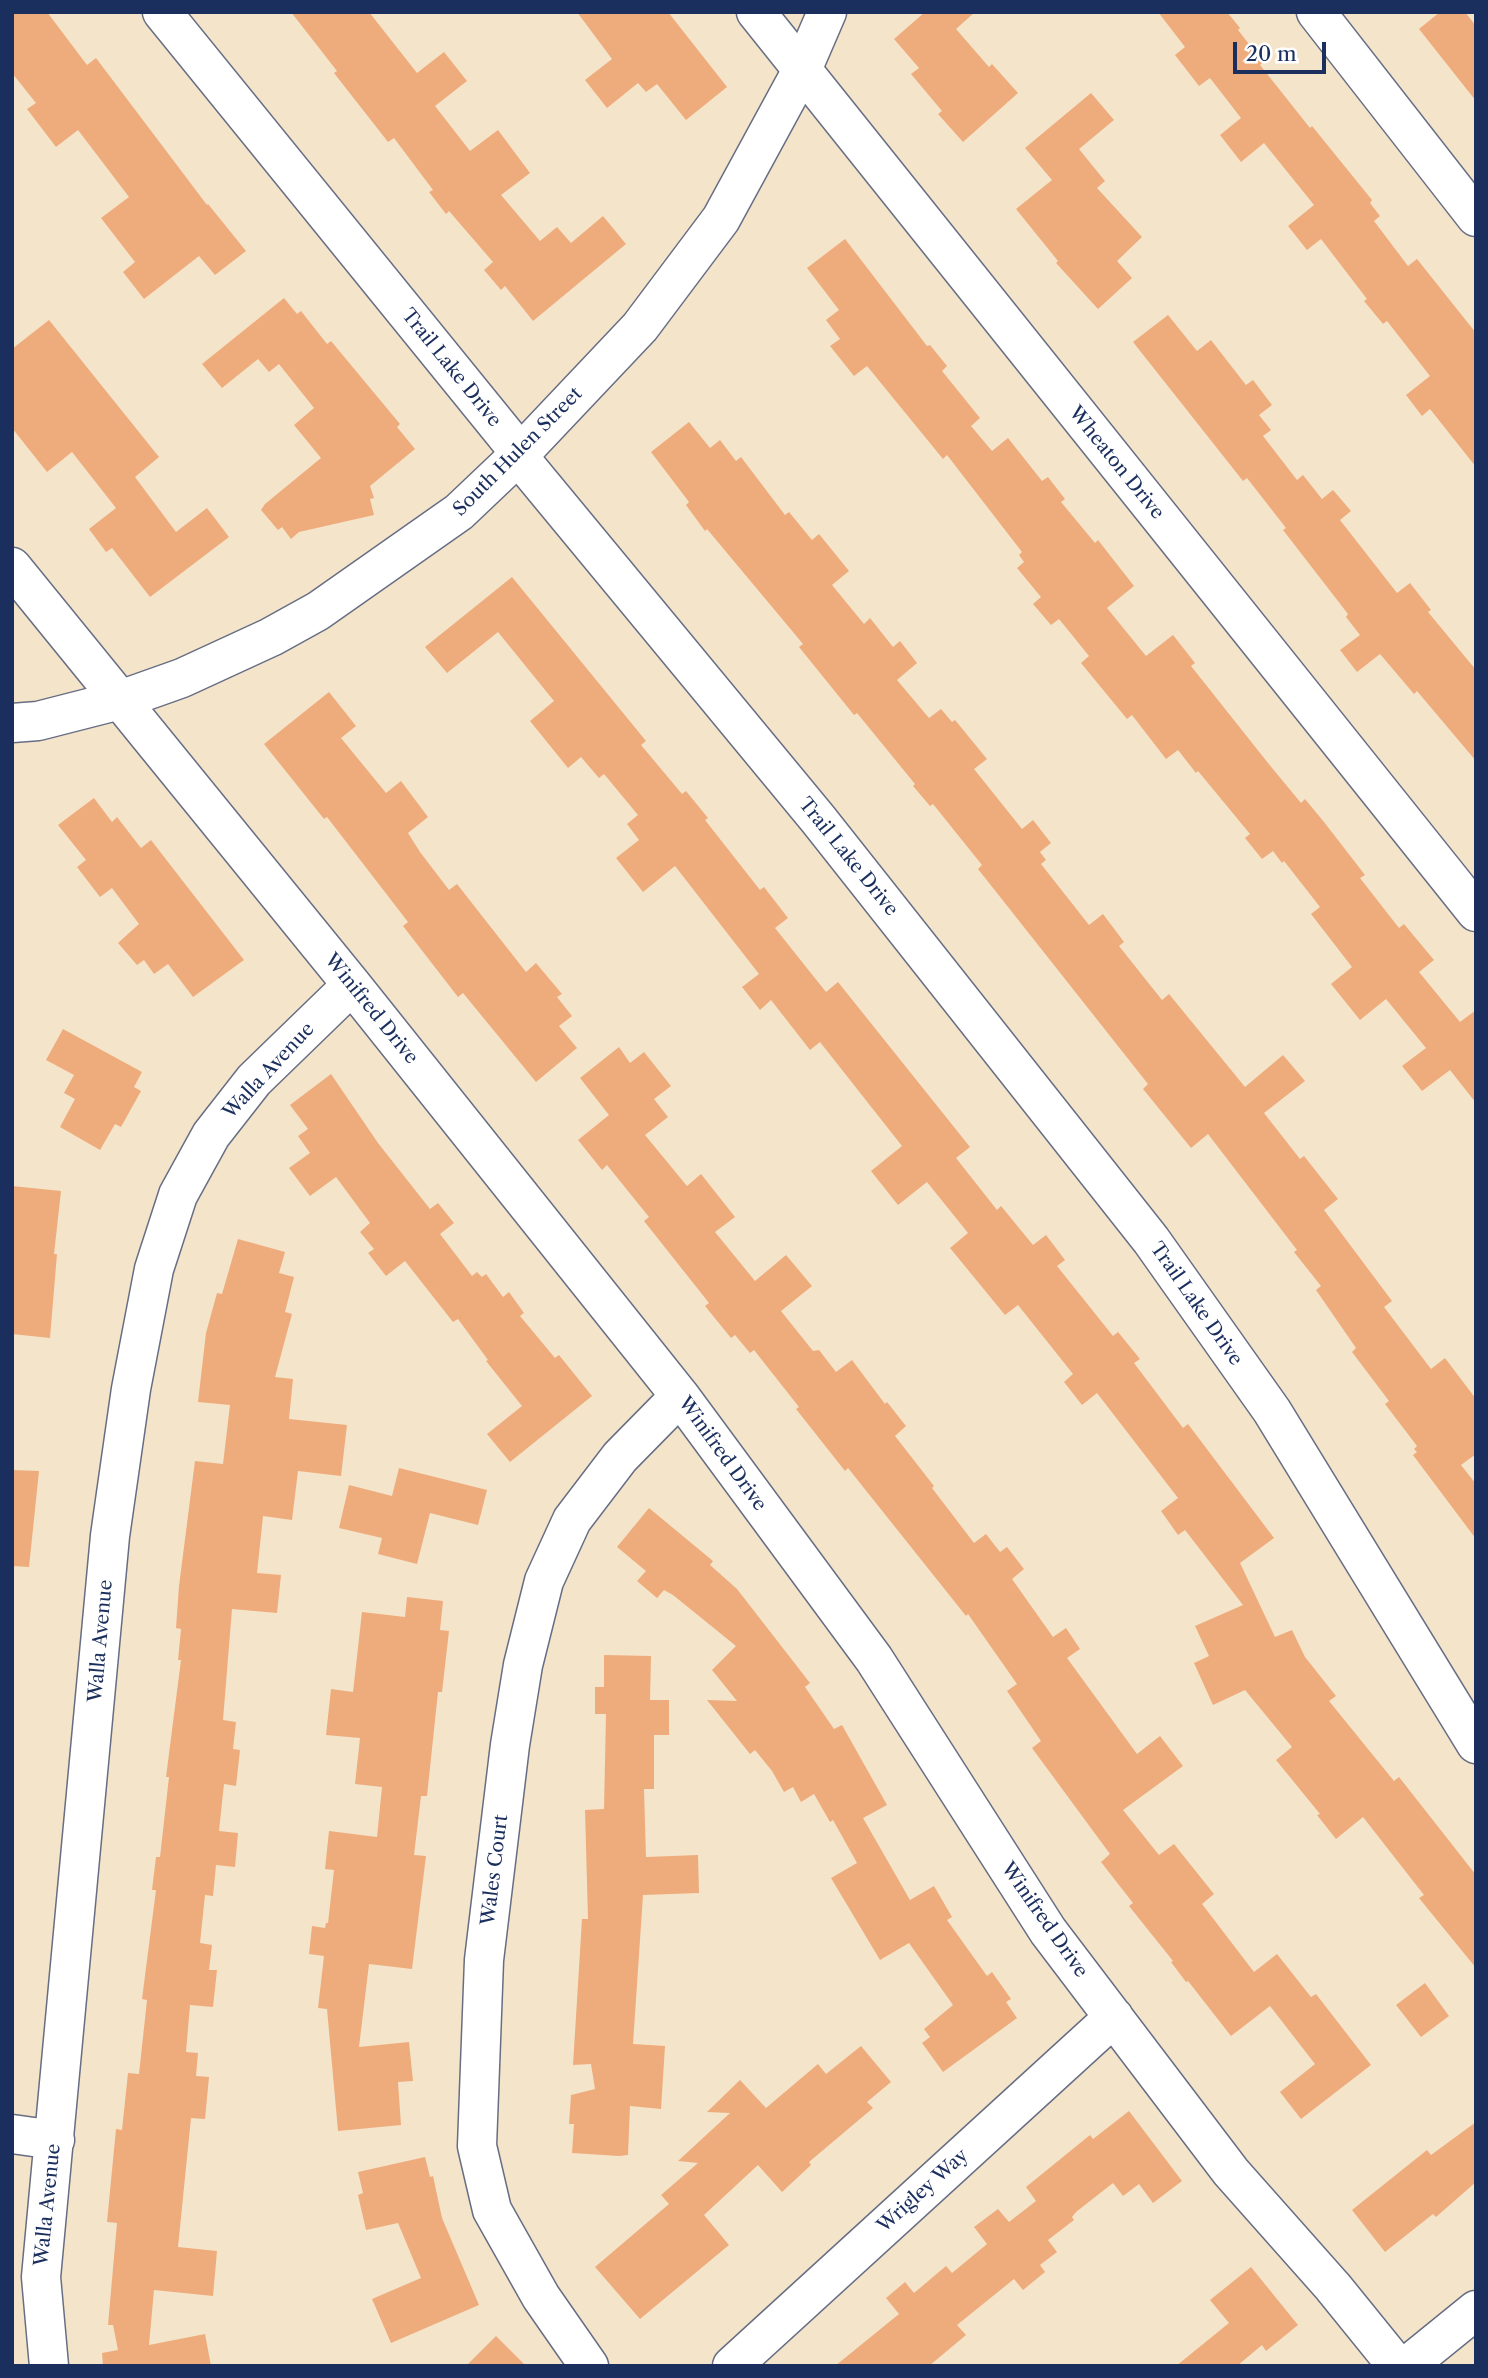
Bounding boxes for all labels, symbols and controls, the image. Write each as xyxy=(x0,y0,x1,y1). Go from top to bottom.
scale bar xyxy=(1236,28,1329,72)
text: 20 m xyxy=(1246,41,1297,66)
street label: Trail Lake Drive xyxy=(396,304,506,432)
street label: South Hulen Street xyxy=(449,383,587,521)
street label: Wheaton Drive xyxy=(1064,402,1168,524)
street label: Trail Lake Drive xyxy=(793,793,903,921)
street label: Winifred Drive xyxy=(320,949,422,1069)
street label: Walla Avenue xyxy=(219,1018,319,1124)
street label: Trail Lake Drive xyxy=(1145,1238,1247,1370)
street label: Winifred Drive xyxy=(673,1393,771,1515)
street label: Walla Avenue xyxy=(84,1579,118,1703)
street label: Wales Court xyxy=(477,1813,513,1927)
street label: Winifred Drive xyxy=(996,1858,1092,1982)
street label: Walla Avenue xyxy=(30,2143,66,2267)
street label: Wrigley Way xyxy=(873,2144,973,2238)

